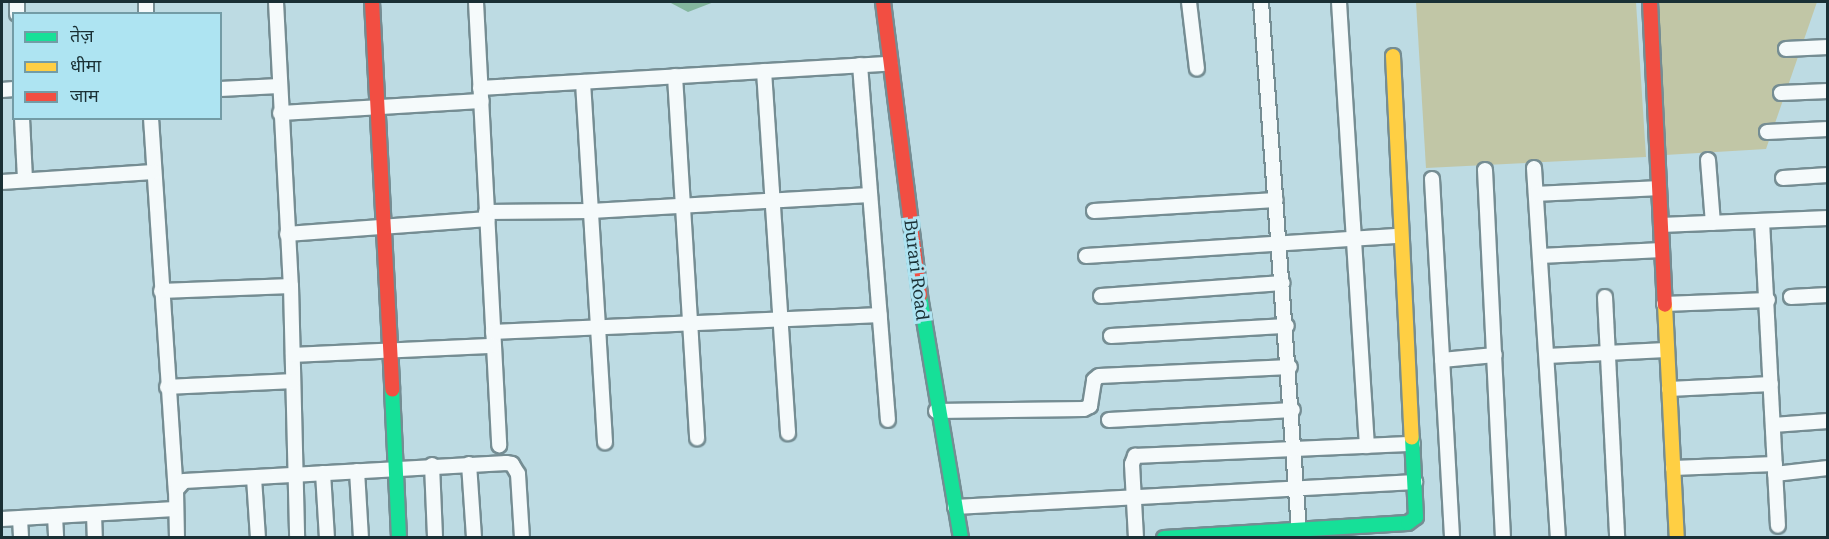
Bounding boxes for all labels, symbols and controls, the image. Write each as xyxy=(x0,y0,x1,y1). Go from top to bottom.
legend xyxy=(12,12,222,120)
text: तेज़ xyxy=(70,25,94,46)
text: धीमा xyxy=(70,55,101,76)
text: जाम xyxy=(70,85,99,106)
street label: Burari Road xyxy=(899,218,933,322)

